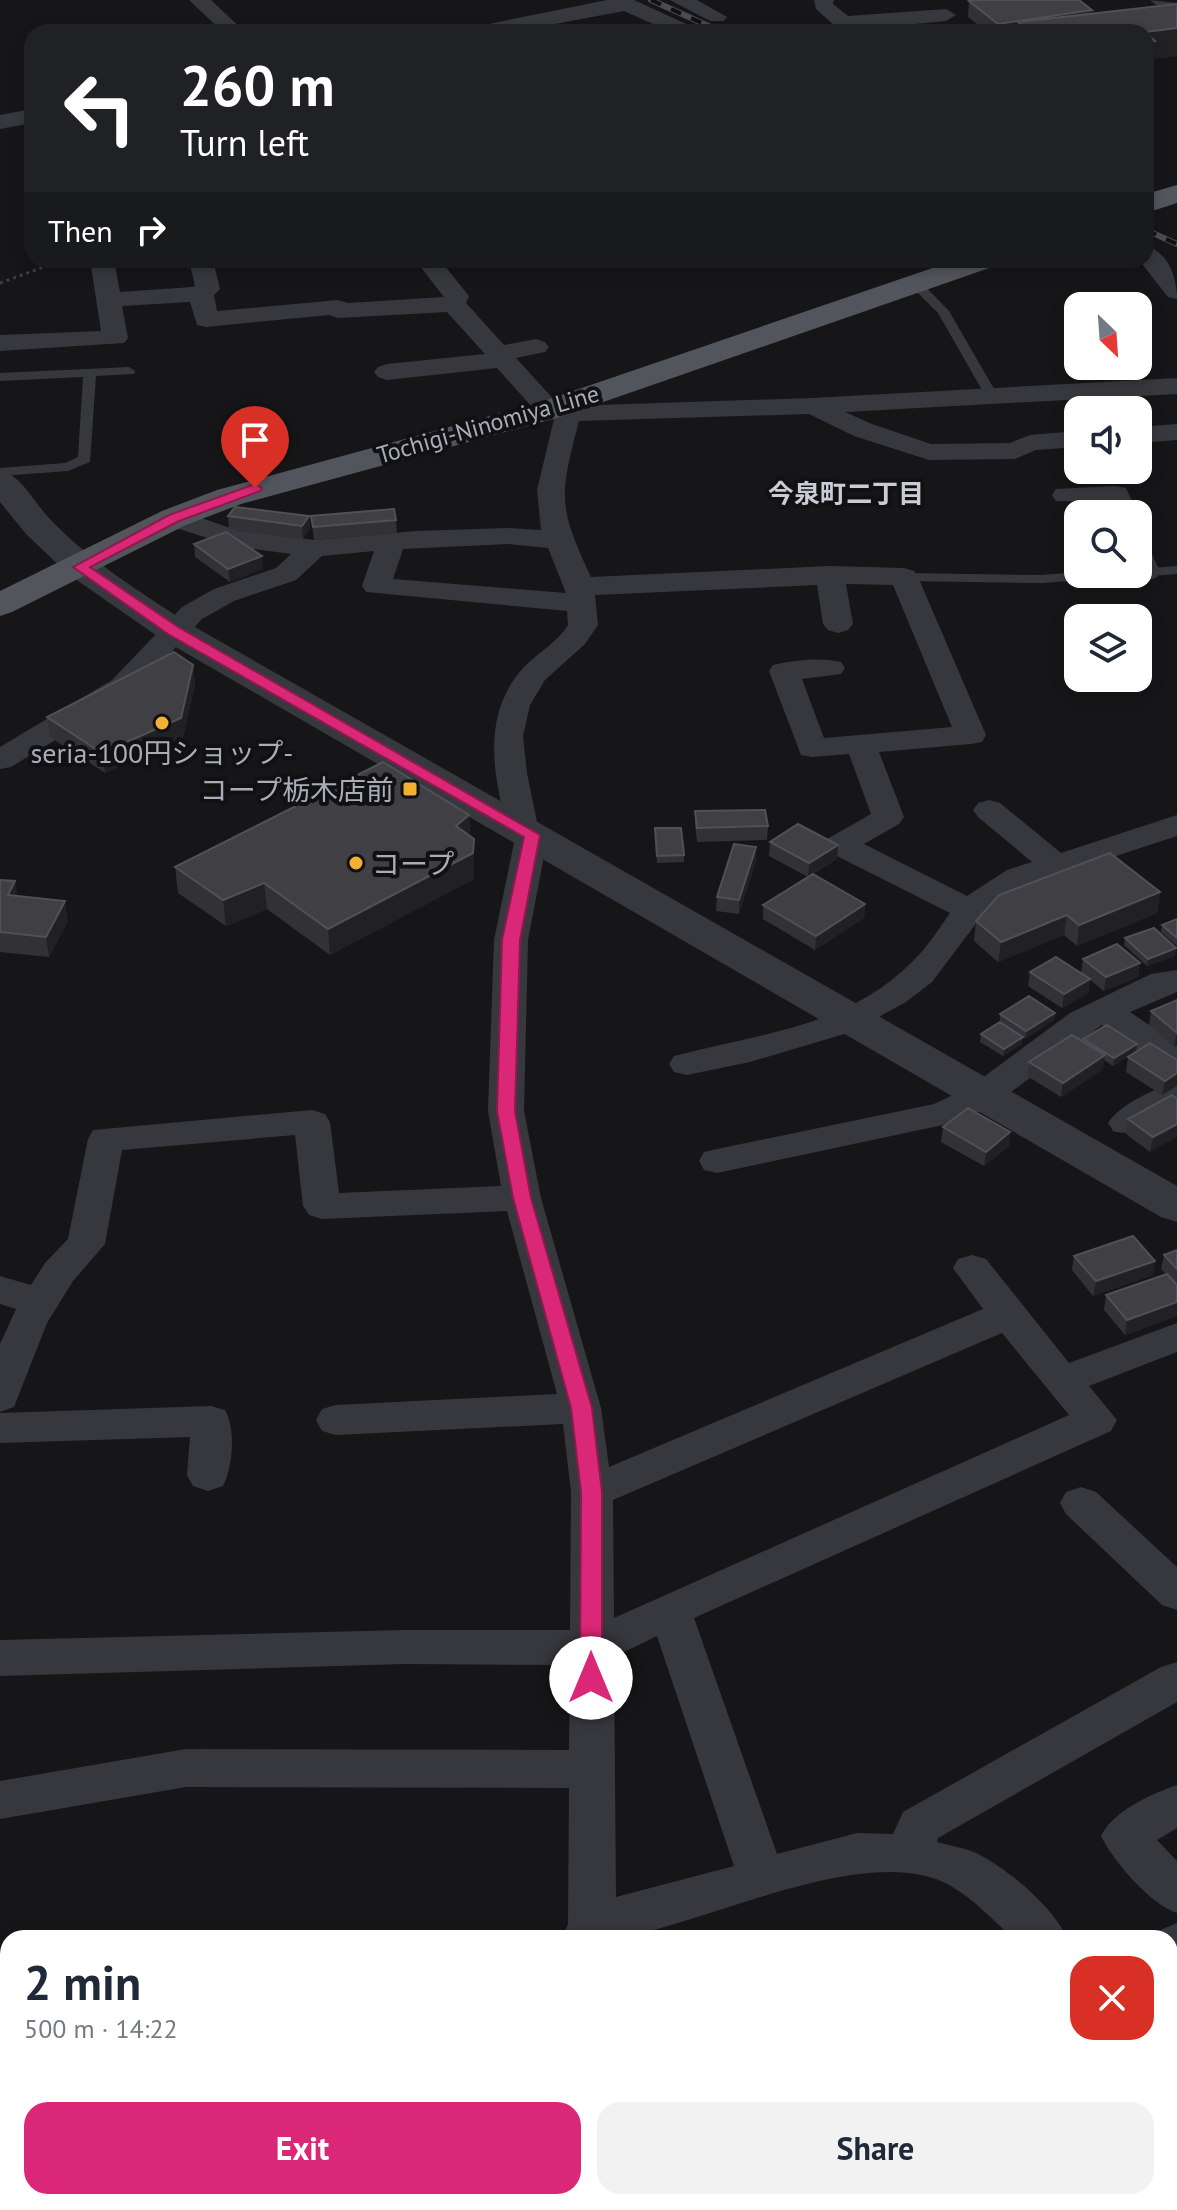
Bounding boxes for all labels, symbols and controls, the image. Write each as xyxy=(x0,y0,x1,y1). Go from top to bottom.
text: 260 m xyxy=(180,49,335,121)
icon: left xyxy=(48,56,152,160)
text: Turn left xyxy=(180,119,309,166)
icon: right xyxy=(129,208,173,252)
text: Then xyxy=(48,211,113,250)
north arrow xyxy=(1064,292,1152,380)
map controls xyxy=(1064,292,1152,692)
street label: Tochigi-Ninomiya Line xyxy=(373,377,603,471)
button: sound xyxy=(1064,396,1152,484)
pin xyxy=(221,406,289,488)
icon: arrive xyxy=(233,418,277,462)
district label: 今泉町二丁目 xyxy=(768,477,924,510)
button: search xyxy=(1064,500,1152,588)
button: layers xyxy=(1064,604,1152,692)
marker: seria-100円ショップ- xyxy=(153,714,171,732)
place label: seria-100円ショップ- xyxy=(31,734,293,771)
place label: コープ栃木店前 xyxy=(200,771,394,808)
marker: コープ栃木店前 xyxy=(401,780,419,798)
place label: コープ xyxy=(372,845,454,882)
marker: コープ xyxy=(347,854,365,872)
position arrow xyxy=(549,1636,633,1720)
text: 2 min xyxy=(24,1951,141,2013)
button: close xyxy=(1070,1956,1154,2040)
text: 500 m · 14:22 xyxy=(24,2012,178,2045)
button: Exit xyxy=(24,2102,581,2194)
button: Share xyxy=(597,2102,1154,2194)

